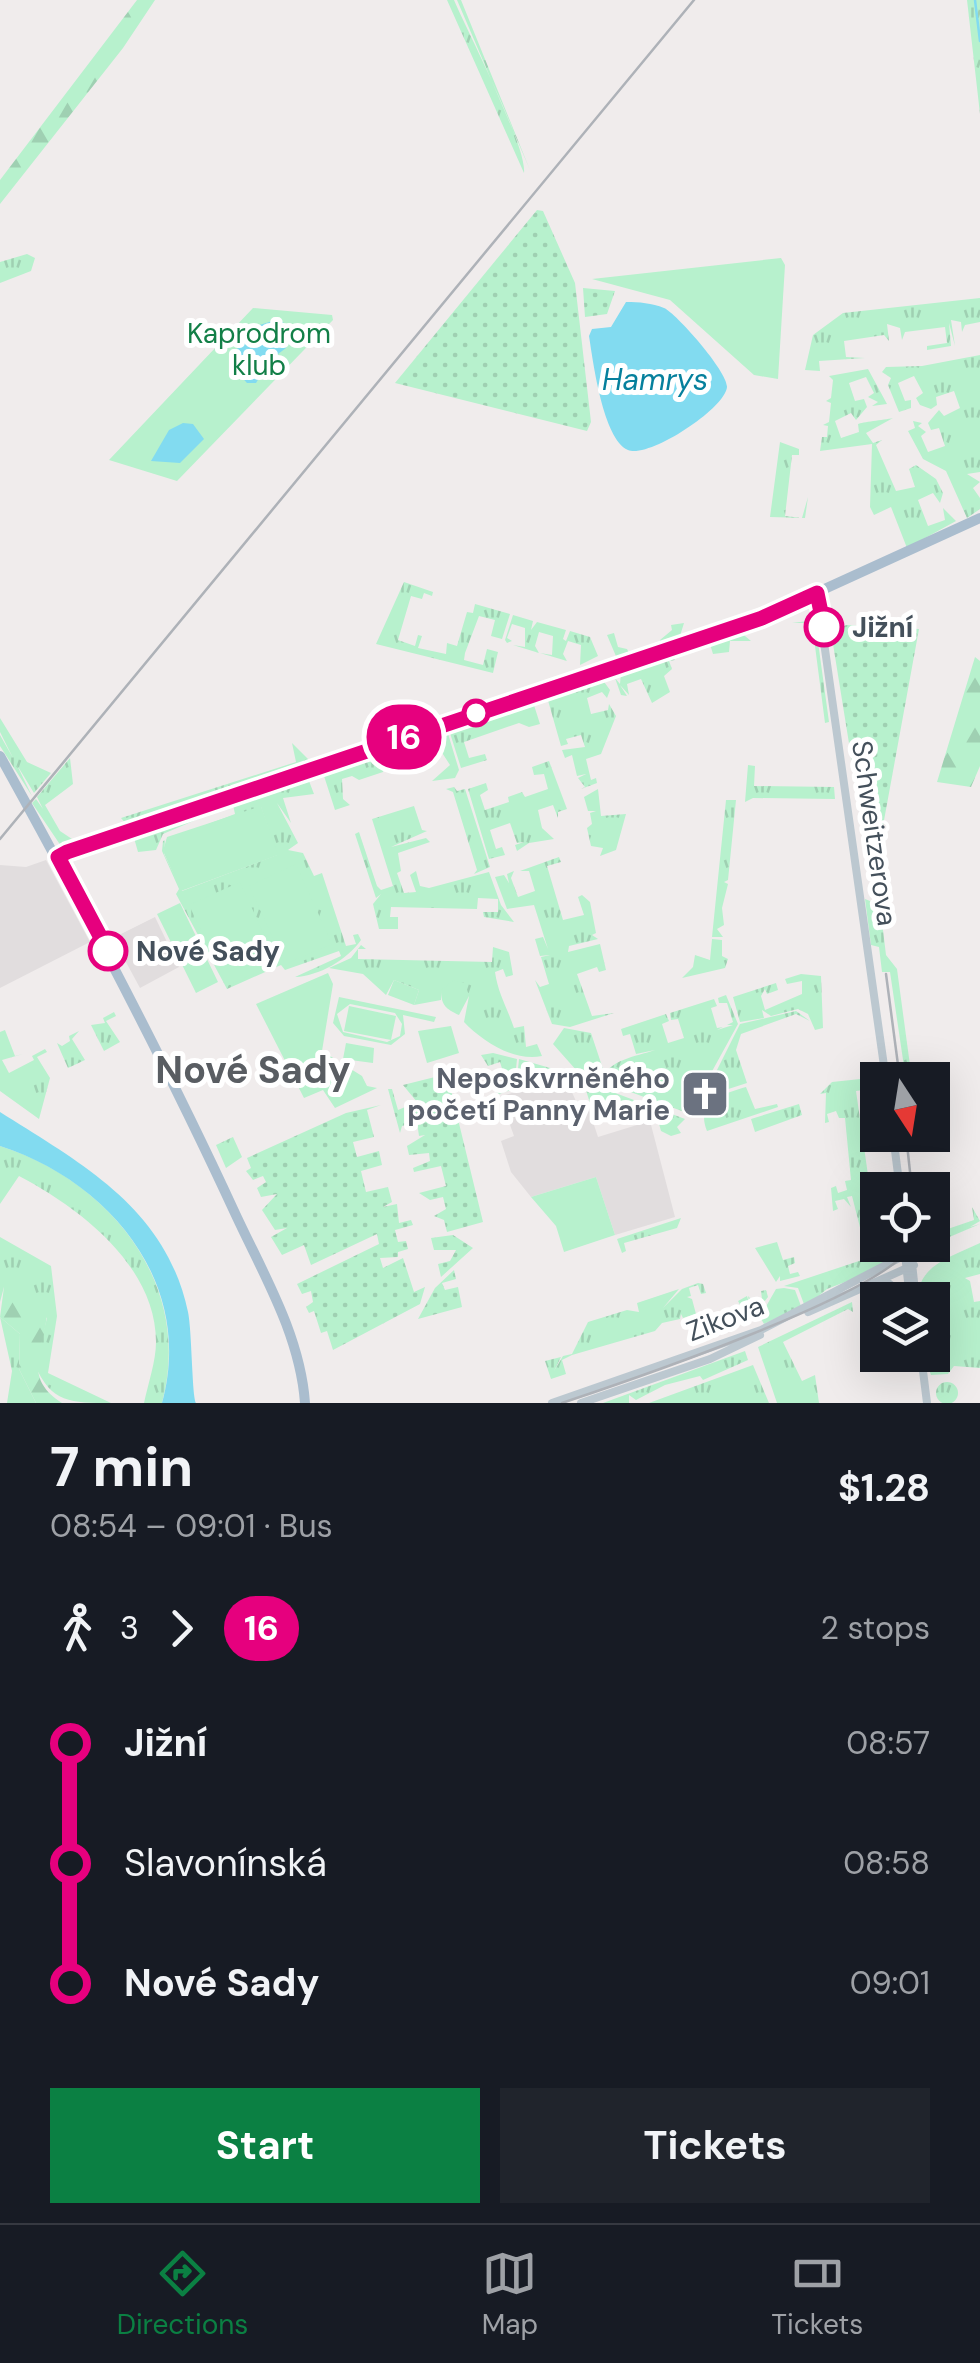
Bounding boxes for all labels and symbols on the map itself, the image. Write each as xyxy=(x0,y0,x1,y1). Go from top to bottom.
park label: Kaprodrom klub xyxy=(187,315,331,384)
water label: Hamrys xyxy=(602,360,708,399)
marker: Jižní xyxy=(805,608,843,646)
place label: Jižní xyxy=(852,609,914,646)
unlabelled marker xyxy=(463,700,489,726)
line badge: 16 xyxy=(359,704,449,770)
street label: Schweitzerova xyxy=(843,738,906,928)
marker: Nové Sady xyxy=(89,932,127,970)
place label: Nové Sady xyxy=(136,933,280,970)
district label: Nové Sady xyxy=(155,1045,351,1095)
place label: Neposkvrněného početí Panny Marie xyxy=(407,1060,670,1129)
north arrow xyxy=(860,1062,950,1152)
church icon: Neposkvrněného početí Panny Marie xyxy=(679,1068,731,1120)
street label: Zikova xyxy=(681,1287,769,1350)

